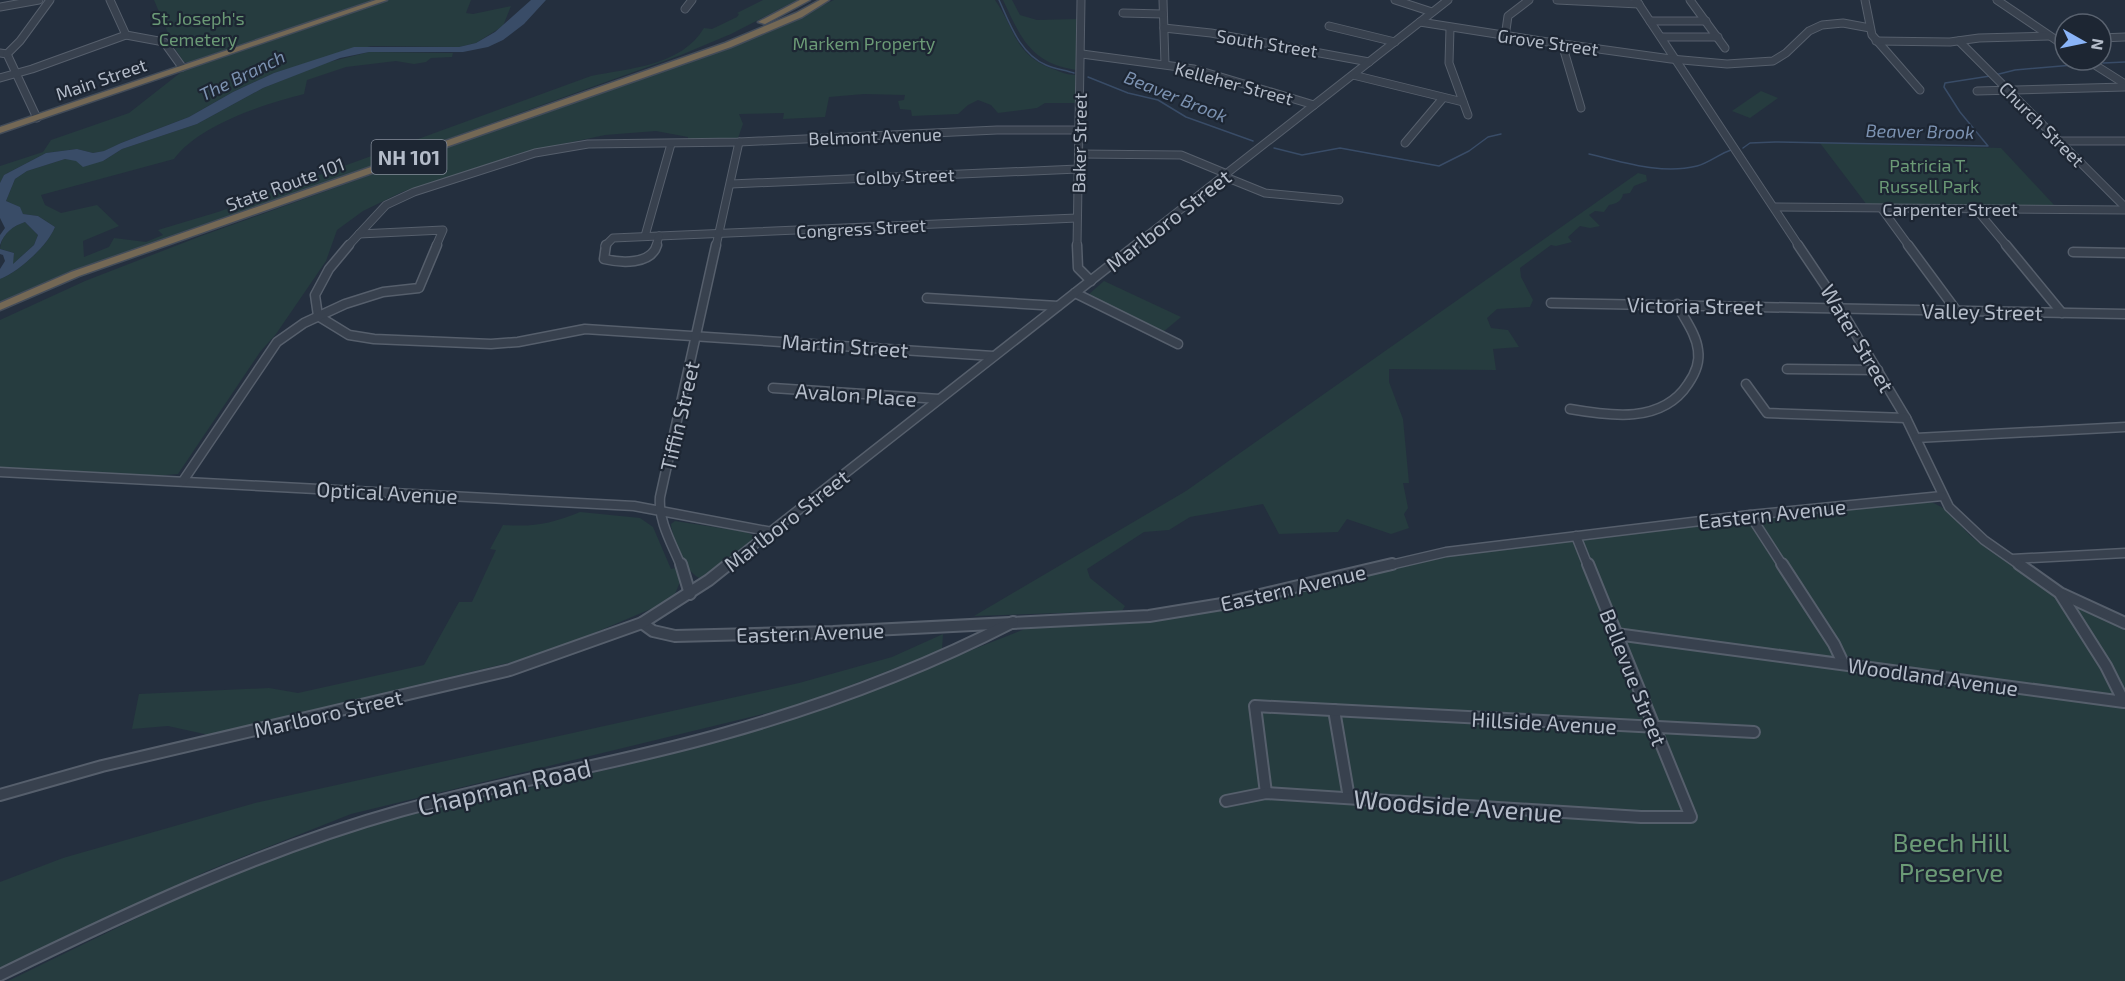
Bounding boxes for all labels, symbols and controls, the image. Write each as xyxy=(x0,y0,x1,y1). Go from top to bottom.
park label: St. Joseph's Cemetery xyxy=(151,7,245,50)
north arrow xyxy=(2053,12,2113,72)
street label: South Street xyxy=(1215,24,1319,62)
street label: Grove Street xyxy=(1496,24,1600,60)
park label: Markem Property xyxy=(793,32,936,54)
text: N xyxy=(2088,37,2109,52)
water label: The Branch xyxy=(196,45,288,105)
street label: Main Street xyxy=(53,53,149,105)
street label: Kelleher Street xyxy=(1173,57,1296,109)
water label: Beaver Brook xyxy=(1121,65,1231,127)
street label: Church Street xyxy=(1995,77,2089,171)
street label: Baker Street xyxy=(1067,92,1091,193)
water label: Beaver Brook xyxy=(1865,119,1975,143)
street label: Belmont Avenue xyxy=(808,123,942,149)
road number: NH 101 xyxy=(372,140,446,174)
street label: State Route 101 xyxy=(223,152,347,216)
park label: Patricia T. Russell Park xyxy=(1879,154,1979,197)
street label: Colby Street xyxy=(855,163,955,189)
street label: Marlboro Street xyxy=(1101,163,1235,277)
street label: Carpenter Street xyxy=(1882,198,2018,220)
street label: Congress Street xyxy=(796,214,927,242)
street label: Water Street xyxy=(1816,279,1900,397)
street label: Victoria Street xyxy=(1627,291,1763,319)
street label: Valley Street xyxy=(1921,297,2043,325)
street label: Martin Street xyxy=(781,328,909,362)
street label: Tiffin Street xyxy=(654,359,704,473)
street label: Avalon Place xyxy=(794,377,918,411)
street label: Marlboro Street xyxy=(719,463,853,577)
street label: Optical Avenue xyxy=(316,476,458,508)
street label: Eastern Avenue xyxy=(1697,493,1847,533)
street label: Eastern Avenue xyxy=(1218,558,1368,616)
street label: Bellevue Street xyxy=(1595,605,1673,749)
street label: Eastern Avenue xyxy=(735,617,885,647)
street label: Woodland Avenue xyxy=(1846,652,2020,700)
street label: Marlboro Street xyxy=(251,684,405,742)
street label: Hillside Avenue xyxy=(1471,706,1617,738)
street label: Chapman Road xyxy=(414,751,594,821)
street label: Woodside Avenue xyxy=(1352,782,1564,828)
park label: Beech Hill Preserve xyxy=(1893,826,2010,887)

